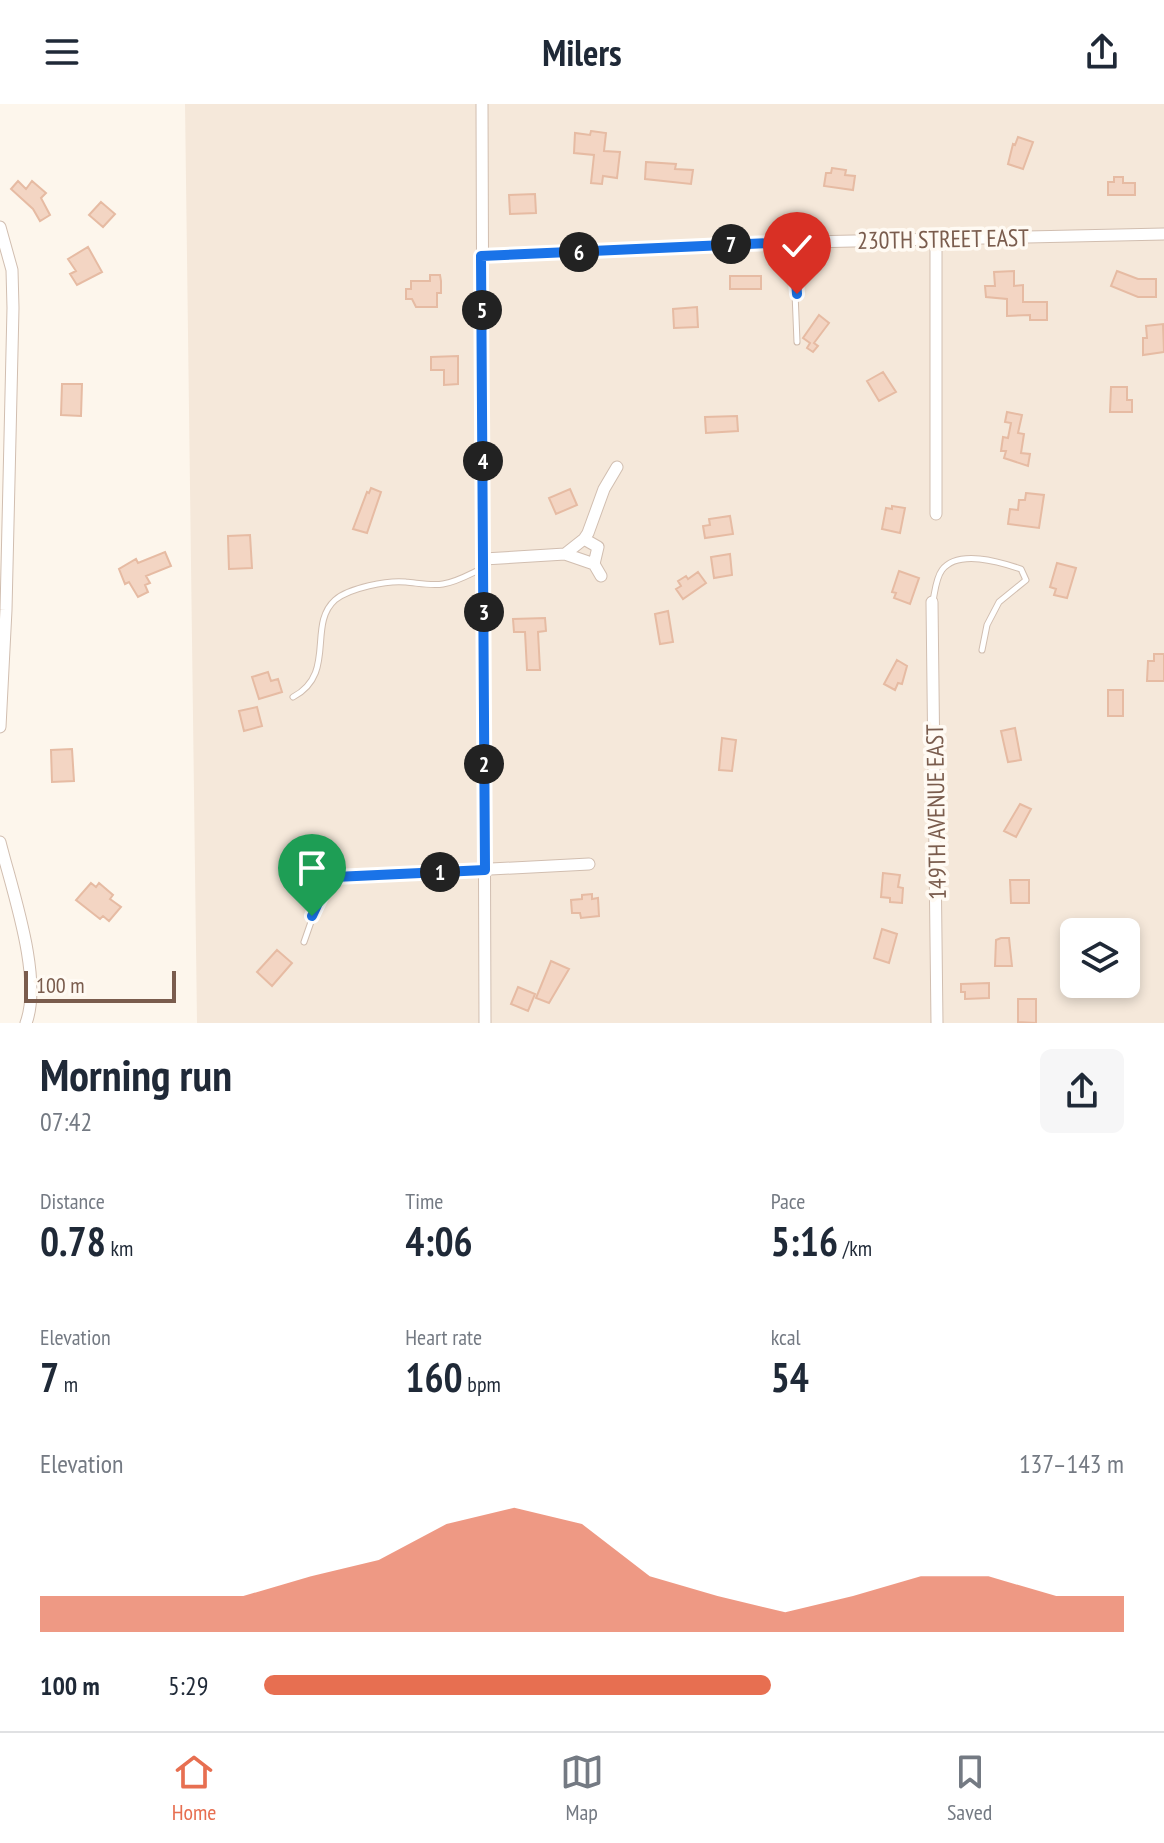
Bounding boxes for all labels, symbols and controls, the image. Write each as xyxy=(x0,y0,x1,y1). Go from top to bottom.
text: Milers xyxy=(542,29,622,76)
icon: menu xyxy=(40,30,84,74)
icon: share xyxy=(1080,30,1124,74)
pin xyxy=(763,212,831,294)
street label: 230TH STREET EAST xyxy=(857,222,1029,256)
pin: 7 xyxy=(711,224,751,264)
icon: check xyxy=(775,224,819,268)
text: 7 xyxy=(726,230,736,258)
pin: 6 xyxy=(559,232,599,272)
text: 6 xyxy=(574,238,584,266)
pin: 5 xyxy=(462,290,502,330)
text: 5 xyxy=(477,296,487,324)
pin: 4 xyxy=(463,441,503,481)
text: 4 xyxy=(478,447,488,475)
pin: 3 xyxy=(464,592,504,632)
text: 3 xyxy=(479,598,489,626)
street label: 149TH AVENUE EAST xyxy=(919,724,953,900)
pin: 2 xyxy=(464,744,504,784)
text: 2 xyxy=(479,750,489,778)
pin xyxy=(278,834,346,916)
icon: arrive xyxy=(290,846,334,890)
pin: 1 xyxy=(420,852,460,892)
text: 1 xyxy=(435,858,445,886)
map controls xyxy=(1060,918,1140,998)
button: layers xyxy=(1060,918,1140,998)
scale bar xyxy=(24,967,176,1003)
text: 100 m xyxy=(36,971,85,999)
text: Morning run xyxy=(40,1046,232,1103)
button: share xyxy=(1040,1049,1124,1133)
text: 07:42 xyxy=(40,1105,92,1138)
text: Distance xyxy=(40,1187,105,1215)
text: Time xyxy=(405,1187,443,1215)
text: Pace xyxy=(771,1187,805,1215)
text: 0.78 xyxy=(40,1215,106,1267)
text: 4:06 xyxy=(405,1215,473,1267)
text: 5:16 xyxy=(771,1215,838,1267)
text: km xyxy=(106,1234,133,1262)
text: /km xyxy=(838,1234,872,1262)
text: Elevation xyxy=(40,1323,111,1351)
text: Heart rate xyxy=(405,1323,482,1351)
text: kcal xyxy=(771,1323,801,1351)
text: 7 xyxy=(40,1351,59,1403)
text: 160 xyxy=(405,1351,463,1403)
text: 54 xyxy=(771,1351,809,1403)
text: m xyxy=(59,1370,78,1398)
text: bpm xyxy=(463,1370,501,1398)
text: Elevation xyxy=(40,1447,123,1480)
text: 137–143 m xyxy=(1019,1447,1124,1480)
text: 100 m xyxy=(40,1669,100,1702)
text: 5:29 xyxy=(168,1669,208,1702)
tab: Home xyxy=(172,1750,216,1826)
tab: Map xyxy=(560,1750,604,1826)
tab: Saved xyxy=(947,1750,992,1826)

